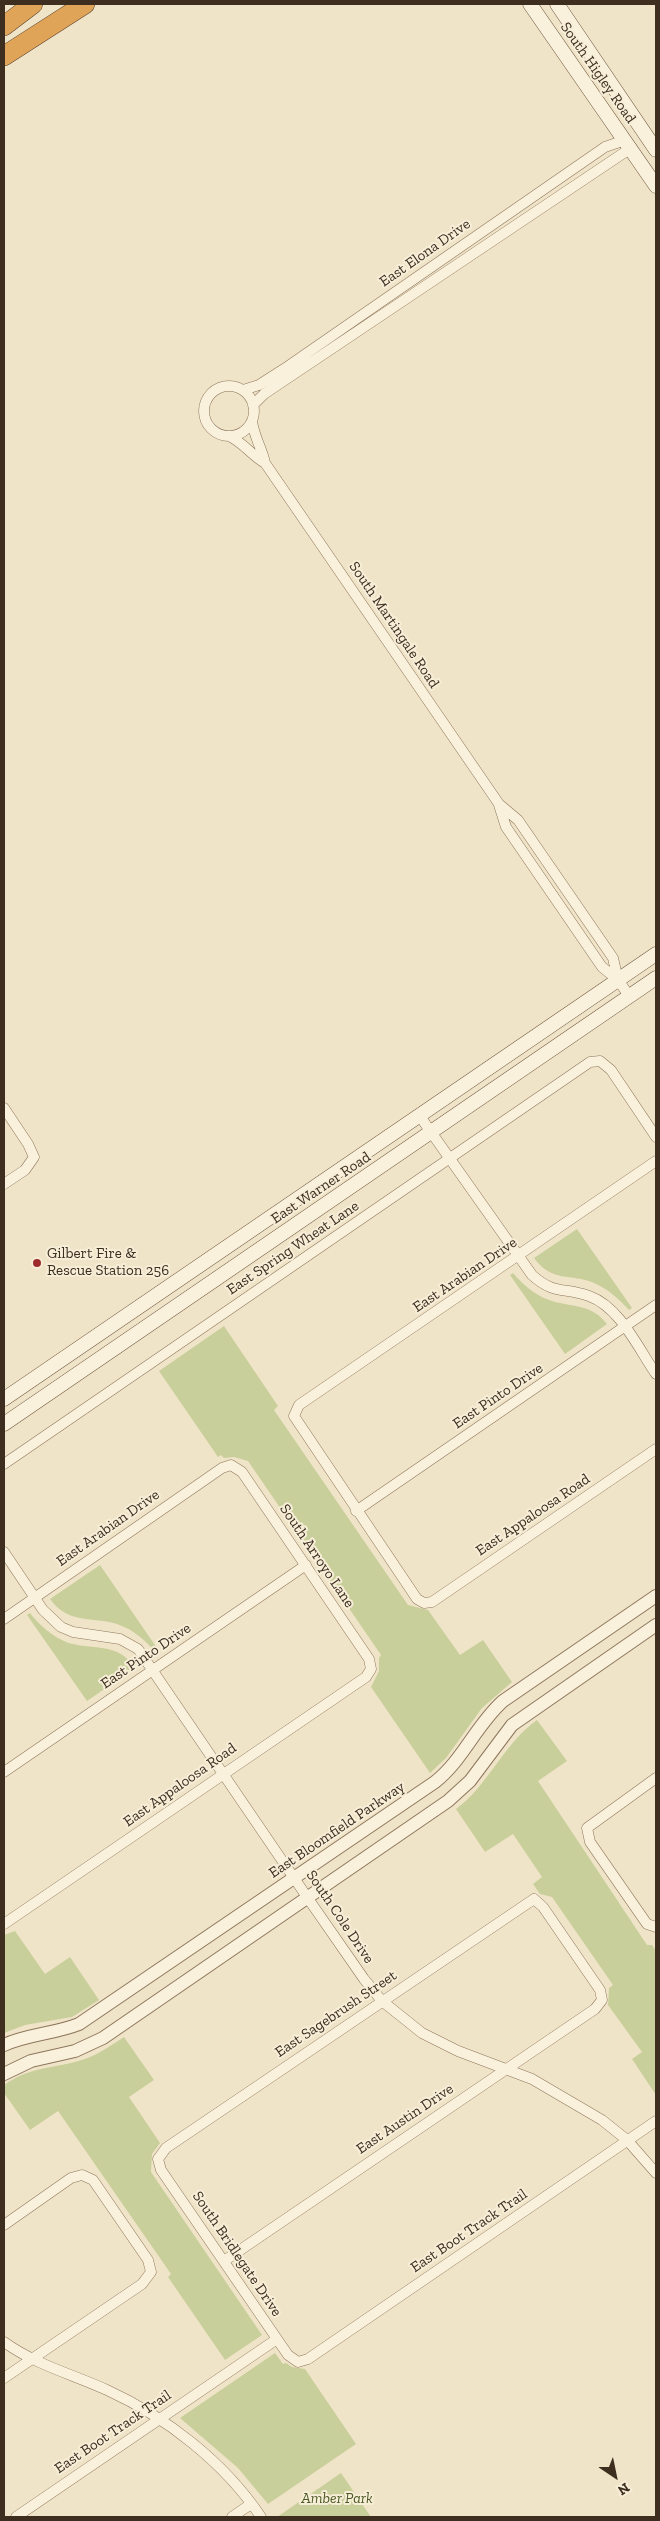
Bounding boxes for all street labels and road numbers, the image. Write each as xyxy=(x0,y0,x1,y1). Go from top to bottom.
street label: South Higley Road xyxy=(556,19,640,127)
street label: East Elona Drive xyxy=(376,215,474,291)
street label: South Martingale Road xyxy=(345,558,443,692)
street label: East Warner Road xyxy=(268,1148,374,1228)
street label: East Spring Wheat Lane xyxy=(224,1197,362,1299)
street label: East Arabian Drive xyxy=(410,1234,520,1316)
street label: East Pinto Drive xyxy=(449,1359,547,1433)
street label: East Appaloosa Road xyxy=(472,1470,594,1560)
street label: East Arabian Drive xyxy=(53,1486,163,1570)
street label: South Arroyo Lane xyxy=(276,1501,358,1611)
street label: East Pinto Drive xyxy=(97,1619,195,1693)
street label: East Appaloosa Road xyxy=(120,1739,240,1831)
street label: East Bloomfield Parkway xyxy=(266,1778,408,1882)
street label: South Cole Drive xyxy=(302,1867,378,1967)
street label: East Sagebrush Street xyxy=(272,1967,400,2061)
street label: East Austin Drive xyxy=(353,2080,457,2158)
street label: East Boot Track Trail xyxy=(407,2185,531,2277)
street label: South Bridlegate Drive xyxy=(188,2188,286,2320)
street label: East Boot Track Trail xyxy=(51,2386,175,2478)

